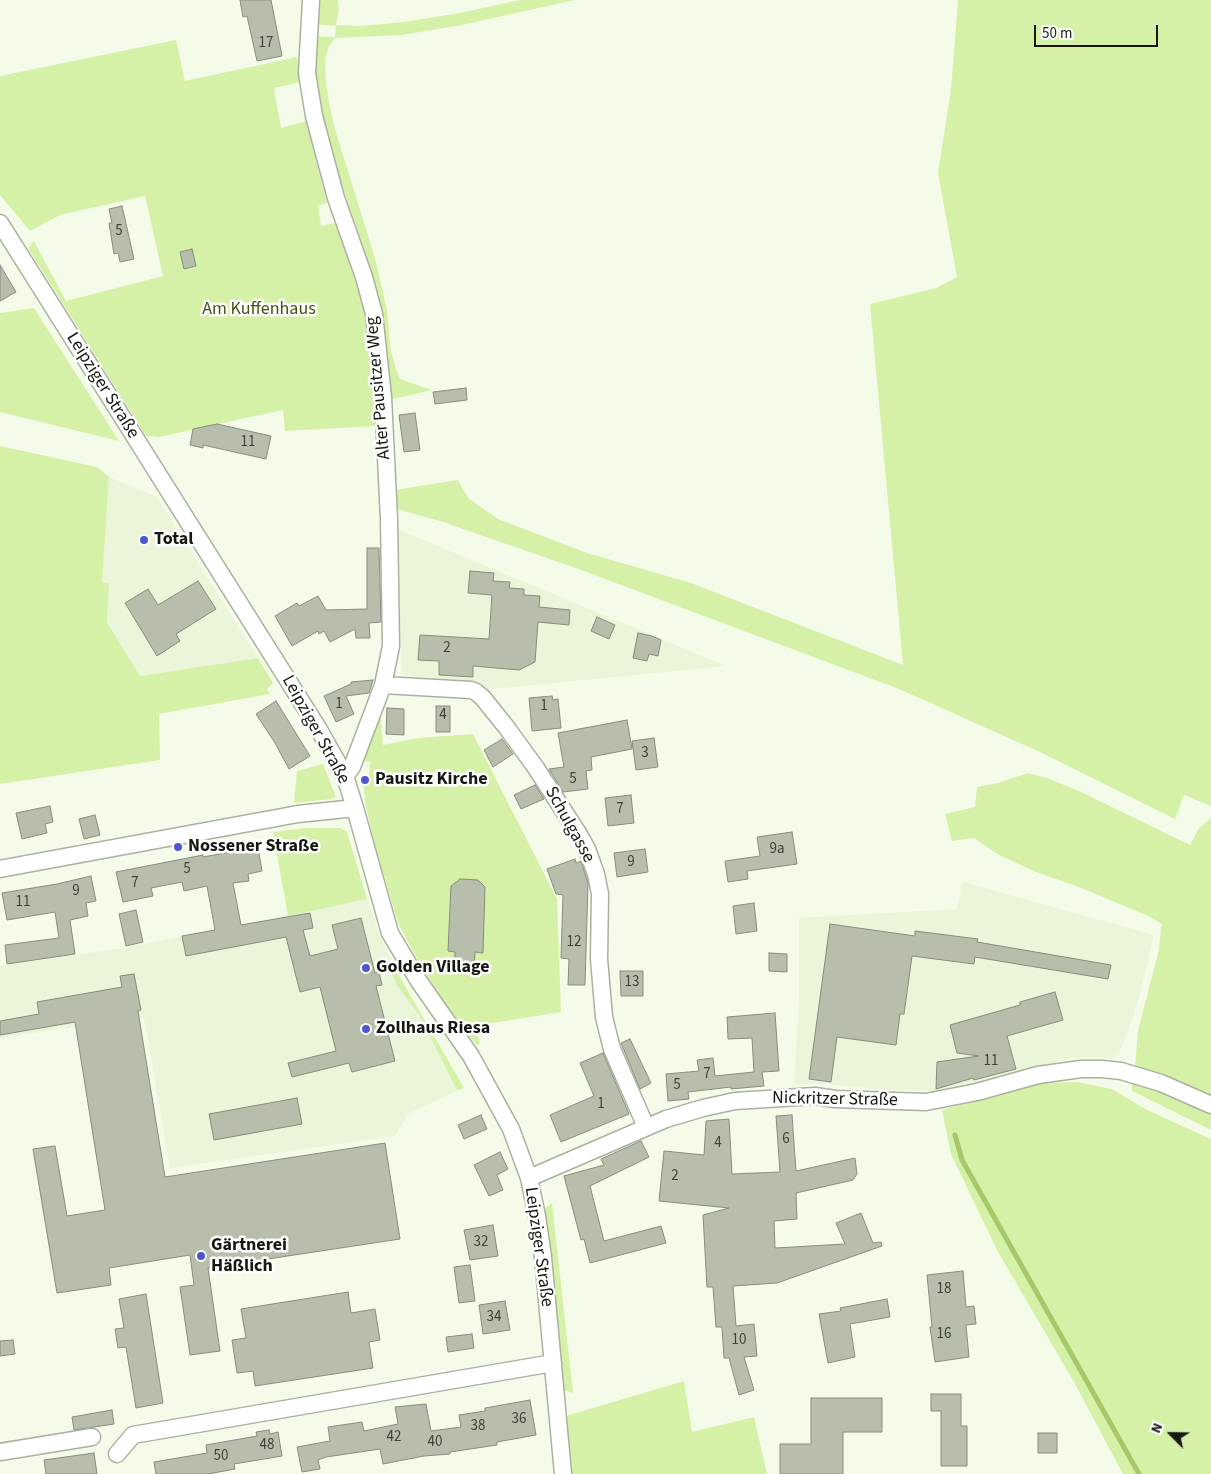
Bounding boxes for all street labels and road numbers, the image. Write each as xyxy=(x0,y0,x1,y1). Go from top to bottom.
street label: Alter Pausitzer Weg xyxy=(362,316,396,460)
street label: Leipziger Straße xyxy=(61,329,143,443)
street label: Leipziger Straße xyxy=(276,672,354,788)
street label: Schulgasse xyxy=(539,783,599,867)
street label: Nickritzer Straße xyxy=(772,1088,898,1112)
street label: Leipziger Straße xyxy=(519,1186,557,1308)

